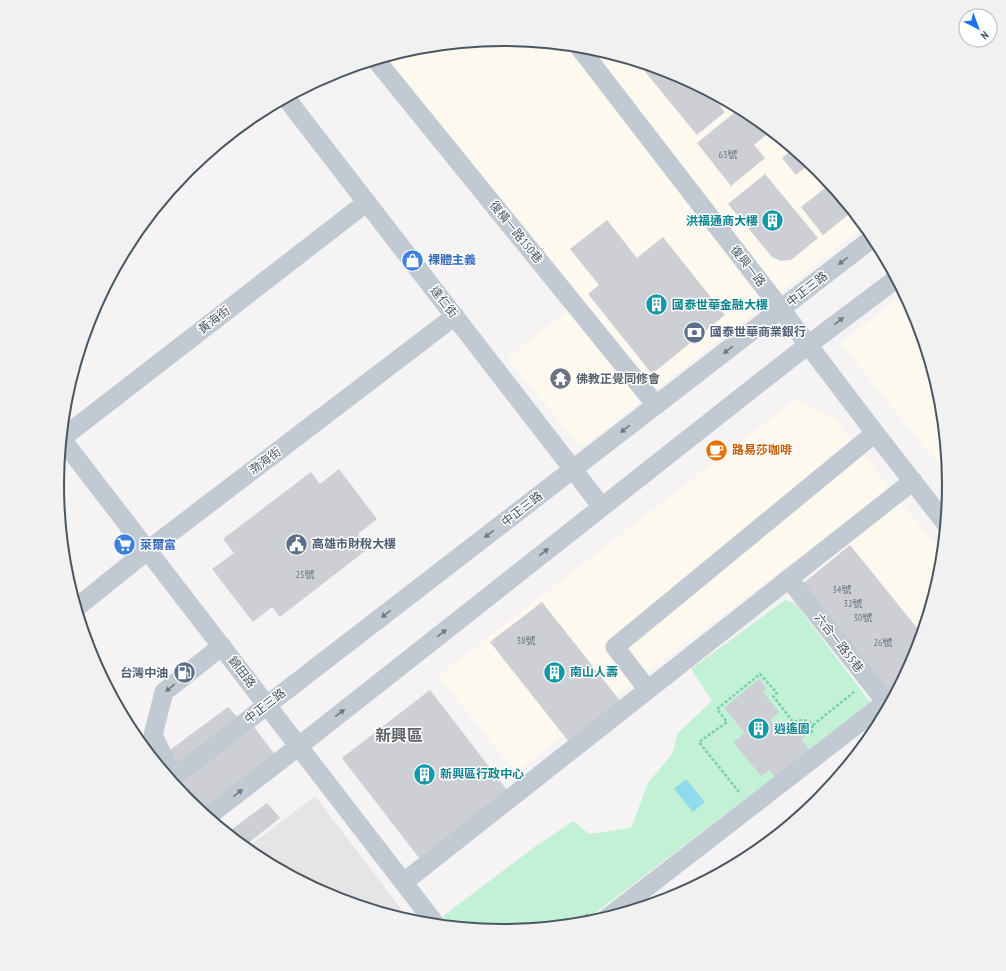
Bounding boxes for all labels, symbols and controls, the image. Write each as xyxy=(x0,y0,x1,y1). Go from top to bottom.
north arrow xyxy=(958,8,998,48)
text: N xyxy=(978,28,992,43)
house number: 63號 xyxy=(719,148,738,161)
street label: 復橫一路150巷 xyxy=(487,197,546,266)
building icon: 洪福通商大樓 xyxy=(760,208,786,234)
place label: 洪福通商大樓 xyxy=(686,213,758,228)
street label: 復興一路 xyxy=(728,242,769,289)
shop icon: 裸體主義 xyxy=(399,247,425,273)
place label: 裸體主義 xyxy=(428,252,476,267)
one-way arrow xyxy=(838,257,849,266)
street label: 中正三路 xyxy=(783,268,830,309)
street label: 達仁街 xyxy=(427,283,461,320)
building icon: 國泰世華金融大樓 xyxy=(644,292,670,318)
place label: 國泰世華金融大樓 xyxy=(672,297,768,312)
street label: 黃海街 xyxy=(195,303,232,337)
one-way arrow xyxy=(834,317,845,326)
bank icon: 國泰世華商業銀行 xyxy=(681,319,707,345)
place label: 國泰世華商業銀行 xyxy=(710,324,806,339)
one-way arrow xyxy=(723,346,733,354)
temple icon: 佛教正覺同修會 xyxy=(548,366,574,392)
place label: 佛教正覺同修會 xyxy=(576,371,660,386)
one-way arrow xyxy=(620,425,631,434)
cafe icon: 路易莎咖啡 xyxy=(704,437,730,463)
place label: 路易莎咖啡 xyxy=(732,442,792,457)
street label: 渤海街 xyxy=(246,444,284,477)
street label: 中正三路 xyxy=(498,488,545,529)
one-way arrow xyxy=(484,530,494,538)
public building icon: 高雄市財稅大樓 xyxy=(283,531,309,557)
supermarket icon: 萊爾富 xyxy=(112,532,138,558)
place label: 高雄市財稅大樓 xyxy=(312,536,396,551)
place label: 萊爾富 xyxy=(140,537,176,552)
one-way arrow xyxy=(539,548,550,557)
house number: 25號 xyxy=(296,568,315,581)
house number: 34號 xyxy=(833,583,852,596)
house number: 32號 xyxy=(844,597,863,610)
one-way arrow xyxy=(381,609,391,617)
street label: 六合一路55巷 xyxy=(812,610,867,675)
house number: 30號 xyxy=(854,611,873,624)
one-way arrow xyxy=(437,628,448,637)
house number: 38號 xyxy=(517,634,536,647)
house number: 26號 xyxy=(874,636,893,649)
street label: 錦田路 xyxy=(225,653,259,690)
building icon: 南山人壽 xyxy=(542,659,568,685)
fuel station icon: 台灣中油 xyxy=(171,660,197,686)
place label: 南山人壽 xyxy=(570,664,618,679)
place label: 台灣中油 xyxy=(120,665,168,680)
one-way arrow xyxy=(164,684,175,692)
street label: 中正三路 xyxy=(241,685,288,726)
one-way arrow xyxy=(335,709,346,718)
building icon: 逍遙園 xyxy=(746,716,772,742)
place label: 逍遙園 xyxy=(774,721,810,736)
district label: 新興區 xyxy=(375,725,423,745)
building icon: 新興區行政中心 xyxy=(412,761,438,787)
place label: 新興區行政中心 xyxy=(440,766,524,781)
one-way arrow xyxy=(232,789,243,798)

